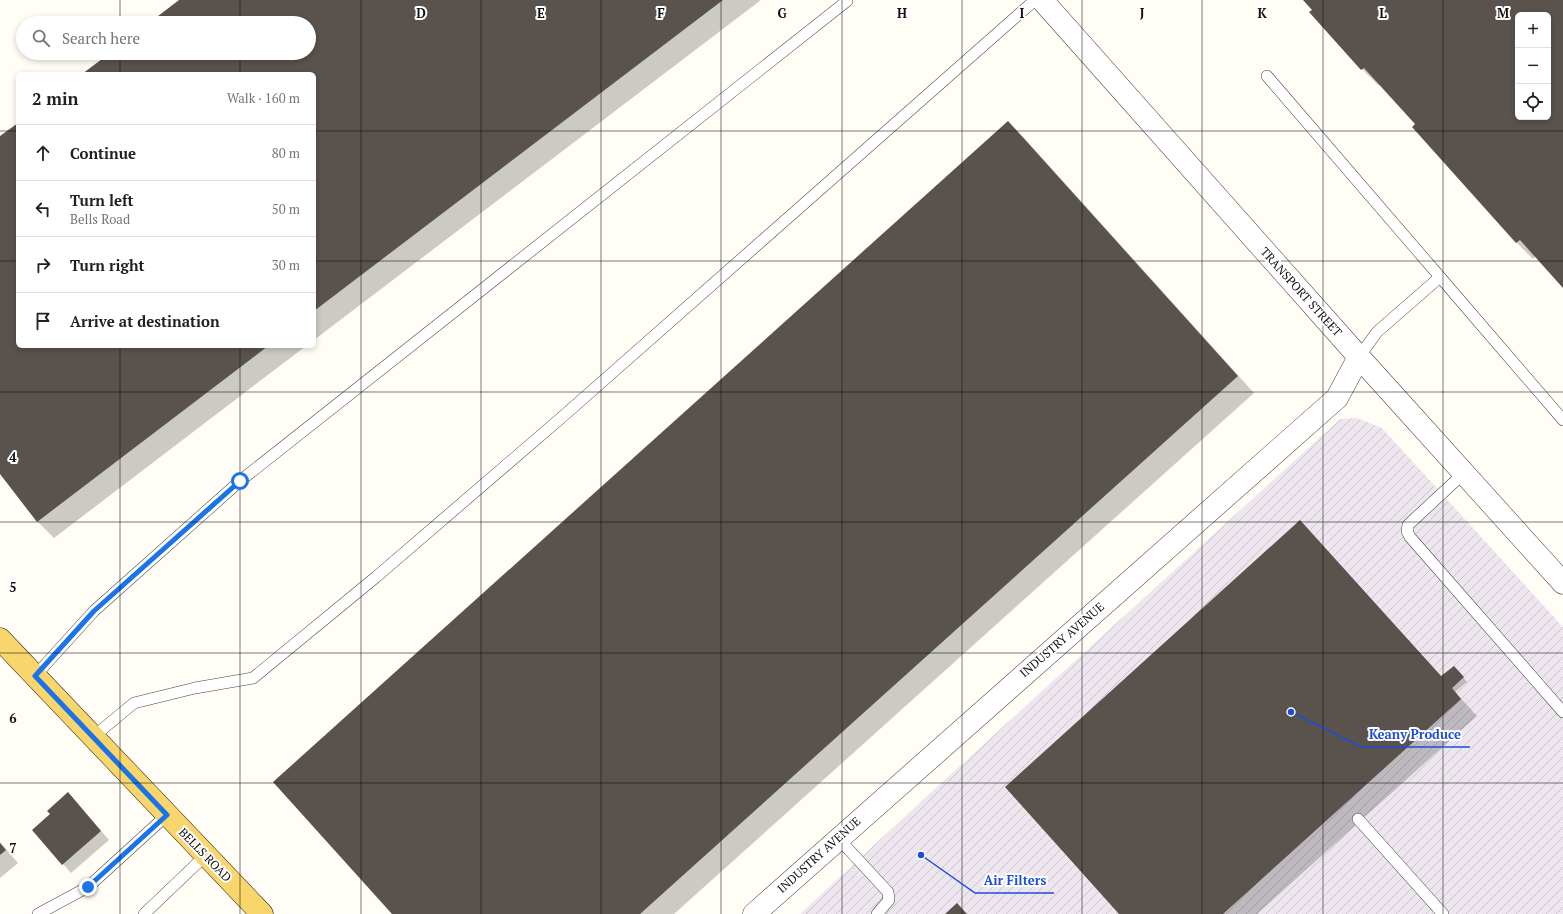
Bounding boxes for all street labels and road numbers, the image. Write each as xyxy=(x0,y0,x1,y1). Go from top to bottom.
street label: TRANSPORT STREET xyxy=(1257,244,1346,340)
street label: INDUSTRY AVENUE xyxy=(1016,599,1107,680)
street label: INDUSTRY AVENUE xyxy=(774,813,863,896)
street label: BELLS ROAD xyxy=(176,825,235,885)

